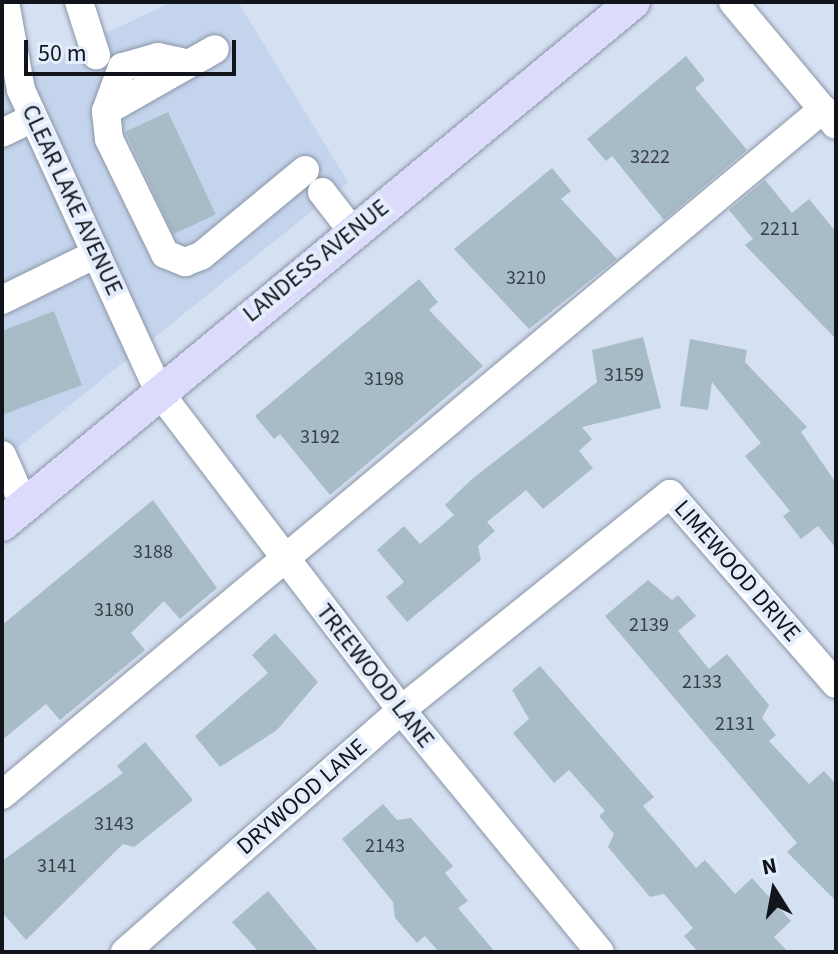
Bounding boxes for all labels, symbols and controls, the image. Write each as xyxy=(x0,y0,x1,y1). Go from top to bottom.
scale bar xyxy=(28,24,240,74)
text: 50 m xyxy=(38,36,87,71)
street label: CLEAR LAKE AVENUE xyxy=(15,100,129,300)
house number: 3222 xyxy=(630,145,670,169)
street label: LANDESS AVENUE xyxy=(237,193,395,329)
house number: 2211 xyxy=(760,217,800,241)
house number: 3210 xyxy=(506,266,546,290)
house number: 3159 xyxy=(604,363,644,387)
house number: 3198 xyxy=(364,367,404,391)
house number: 3192 xyxy=(300,425,340,449)
street label: LIMEWOOD DRIVE xyxy=(668,494,806,648)
house number: 3188 xyxy=(133,540,173,564)
house number: 3180 xyxy=(94,598,134,622)
street label: TREEWOOD LANE xyxy=(310,598,440,754)
house number: 2139 xyxy=(629,613,669,637)
house number: 2133 xyxy=(682,670,722,694)
house number: 2131 xyxy=(715,712,755,736)
street label: DRYWOOD LANE xyxy=(231,733,373,861)
house number: 3143 xyxy=(94,812,134,836)
house number: 2143 xyxy=(365,834,405,858)
text: N xyxy=(759,849,780,884)
north arrow xyxy=(734,850,814,930)
house number: 3141 xyxy=(37,854,77,878)

